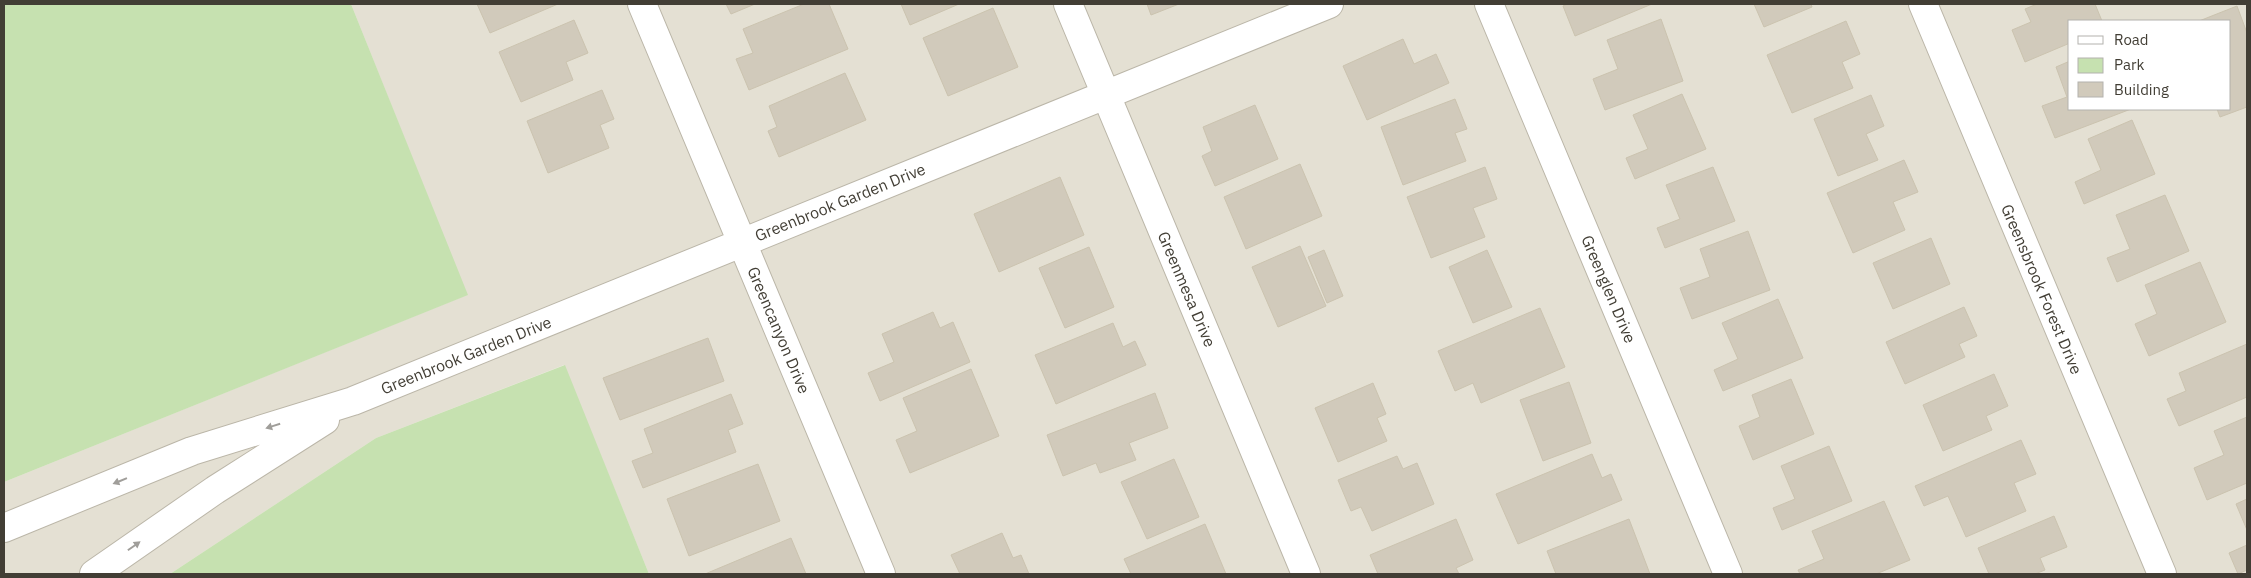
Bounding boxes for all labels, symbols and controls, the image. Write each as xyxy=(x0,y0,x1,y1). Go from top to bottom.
legend xyxy=(2068,20,2231,110)
text: Road xyxy=(2114,30,2149,49)
text: Park xyxy=(2114,55,2144,74)
text: Building xyxy=(2114,80,2169,99)
street label: Greenbrook Garden Drive xyxy=(752,159,928,245)
street label: Greensbrook Forest Drive xyxy=(1997,201,2087,377)
street label: Greenmesa Drive xyxy=(1154,228,1220,350)
street label: Greenglen Drive xyxy=(1577,232,1641,346)
street label: Greencanyon Drive xyxy=(743,264,815,397)
street label: Greenbrook Garden Drive xyxy=(378,312,554,398)
one-way arrow xyxy=(266,423,281,431)
one-way arrow xyxy=(112,477,127,485)
one-way arrow xyxy=(127,541,141,551)

